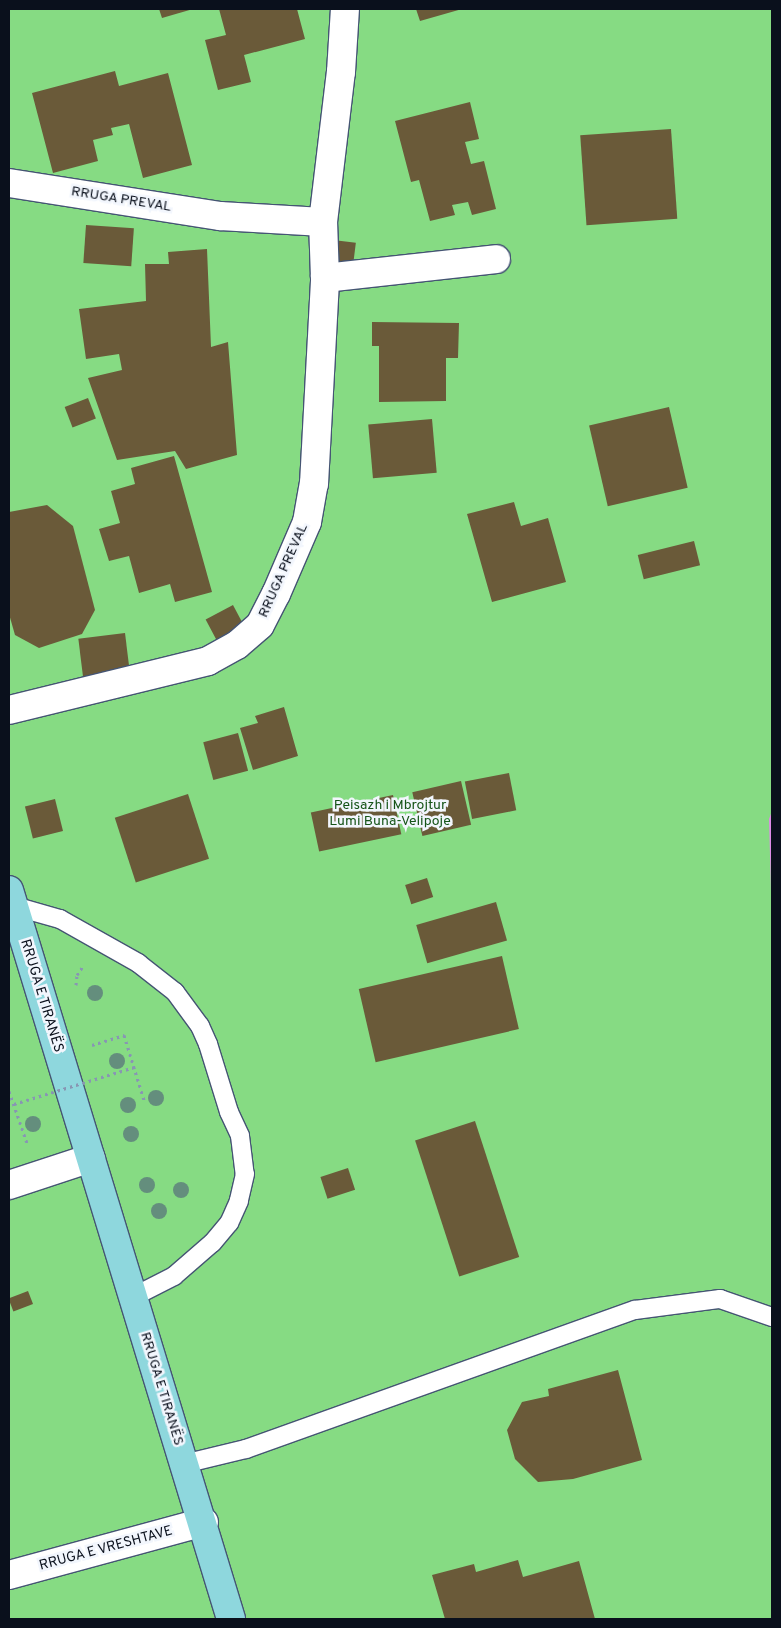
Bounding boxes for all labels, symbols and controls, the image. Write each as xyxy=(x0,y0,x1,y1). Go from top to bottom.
street label: RRUGA PREVAL xyxy=(70,184,172,216)
street label: RRUGA PREVAL xyxy=(256,521,312,621)
park label: Peisazh i Mbrojtur Lumi Buna-Velipoje xyxy=(329,798,451,830)
street label: RRUGA E TIRANËS xyxy=(16,937,66,1055)
street label: RRUGA E TIRANËS xyxy=(136,1330,186,1448)
street label: RRUGA E VRESHTAVE xyxy=(37,1523,175,1575)

